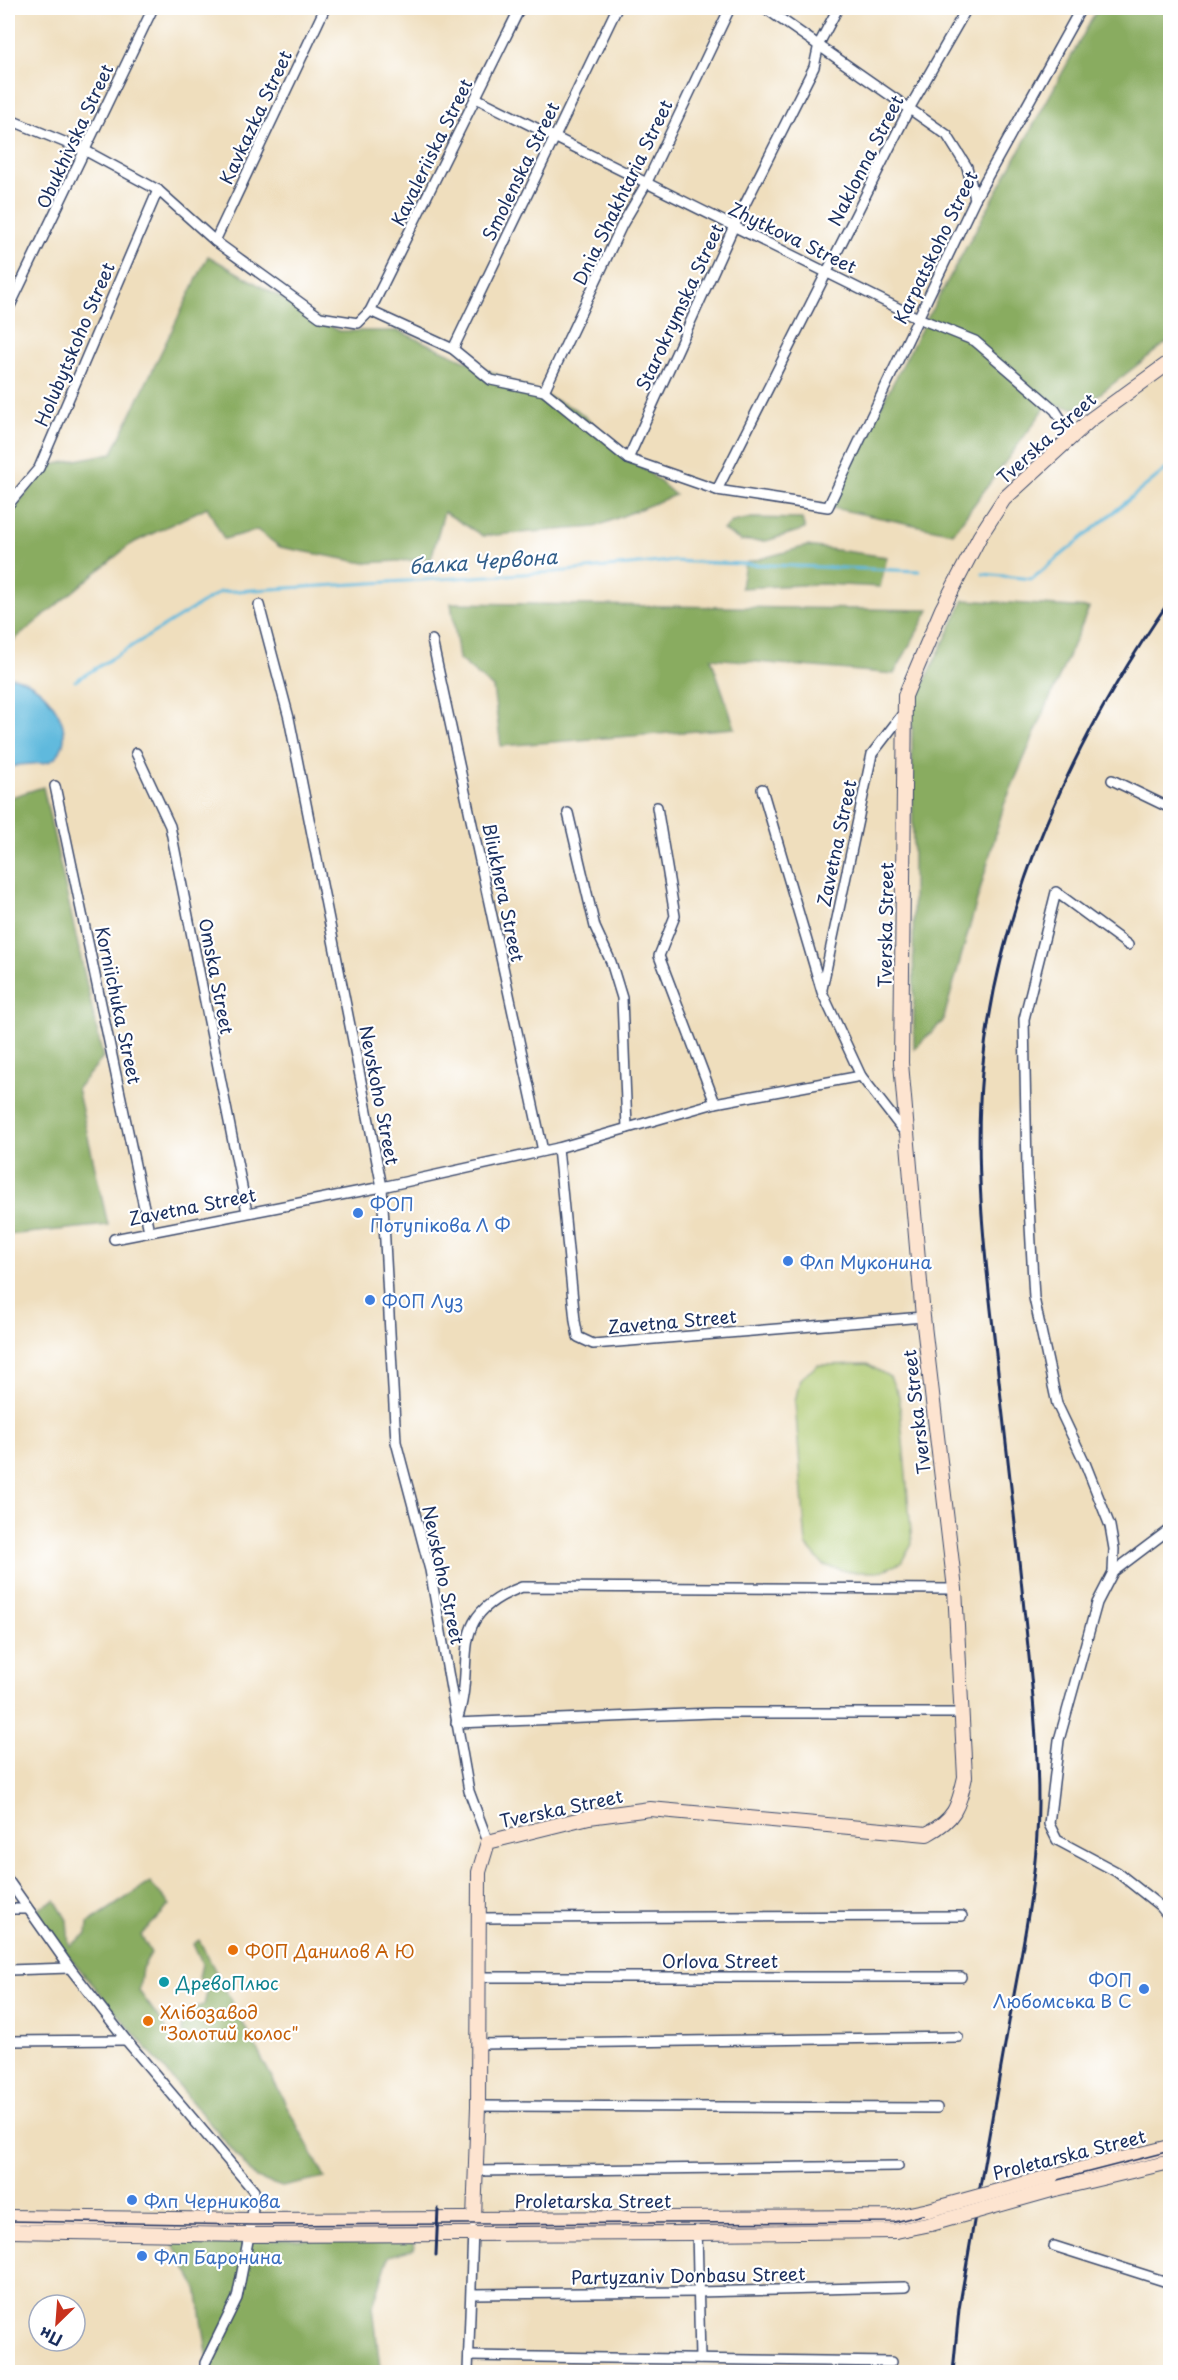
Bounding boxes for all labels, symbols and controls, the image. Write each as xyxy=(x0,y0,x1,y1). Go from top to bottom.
street label: Kavkazka Street xyxy=(212,45,298,189)
street label: Obukhivska Street xyxy=(29,59,119,213)
street label: Kavaleriiska Street xyxy=(384,73,479,230)
street label: Naklonna Street xyxy=(820,90,910,230)
street label: Dnia Shakhtaria Street xyxy=(565,95,679,289)
street label: Smolenska Street xyxy=(475,97,565,245)
street label: Karpatskoho Street xyxy=(886,166,984,328)
street label: Zhytkova Street xyxy=(724,194,862,280)
street label: Starokrymska Street xyxy=(628,219,730,395)
street label: Holubytskoho Street xyxy=(27,258,121,430)
street label: Tverska Street xyxy=(990,386,1102,490)
water label: балка Червона xyxy=(408,541,559,581)
street label: Zavetna Street xyxy=(809,777,863,909)
street label: Bliukhera Street xyxy=(476,820,532,964)
street label: Tverska Street xyxy=(870,862,900,988)
street label: Omska Street xyxy=(193,916,242,1037)
street label: Korniichuka Street xyxy=(89,924,149,1086)
street label: Nevskoho Street xyxy=(353,1023,407,1167)
street label: Zavetna Street xyxy=(126,1180,258,1232)
place label: ФОП Потупікова Л Ф xyxy=(370,1190,511,1238)
marker: ФОП Потупікова Л Ф xyxy=(351,1206,365,1220)
place label: Флп Муконина xyxy=(800,1248,932,1275)
marker: Флп Муконина xyxy=(781,1254,795,1268)
place label: ФОП Луз xyxy=(382,1287,463,1314)
marker: ФОП Луз xyxy=(363,1293,377,1307)
street label: Zavetna Street xyxy=(606,1302,738,1340)
street label: Tverska Street xyxy=(895,1348,937,1476)
street label: Nevskoho Street xyxy=(416,1503,472,1647)
street label: Tverska Street xyxy=(497,1782,625,1834)
place label: ФОП Данилов А Ю xyxy=(245,1937,415,1964)
marker: ФОП Данилов А Ю xyxy=(226,1943,240,1957)
street label: Orlova Street xyxy=(662,1947,778,1974)
place label: ФОП Любомська В С xyxy=(993,1966,1132,2014)
place label: ДревоПлюс xyxy=(175,1969,278,1996)
marker: ДревоПлюс xyxy=(157,1975,171,1989)
marker: ФОП Любомська В С xyxy=(1137,1982,1151,1996)
place label: Хлібозавод "Золотий колос" xyxy=(160,1998,299,2046)
marker: Хлібозавод "Золотий колос" xyxy=(141,2014,155,2028)
street label: Proletarska Street xyxy=(990,2122,1148,2186)
place label: Флп Черникова xyxy=(144,2187,281,2214)
street label: Proletarska Street xyxy=(515,2187,671,2214)
marker: Флп Черникова xyxy=(125,2193,139,2207)
place label: Флп Баронина xyxy=(154,2243,283,2270)
marker: Флп Баронина xyxy=(135,2249,149,2263)
street label: Partyzaniv Donbasu Street xyxy=(570,2259,806,2291)
north arrow xyxy=(27,2293,87,2353)
text: Пн xyxy=(35,2322,66,2353)

